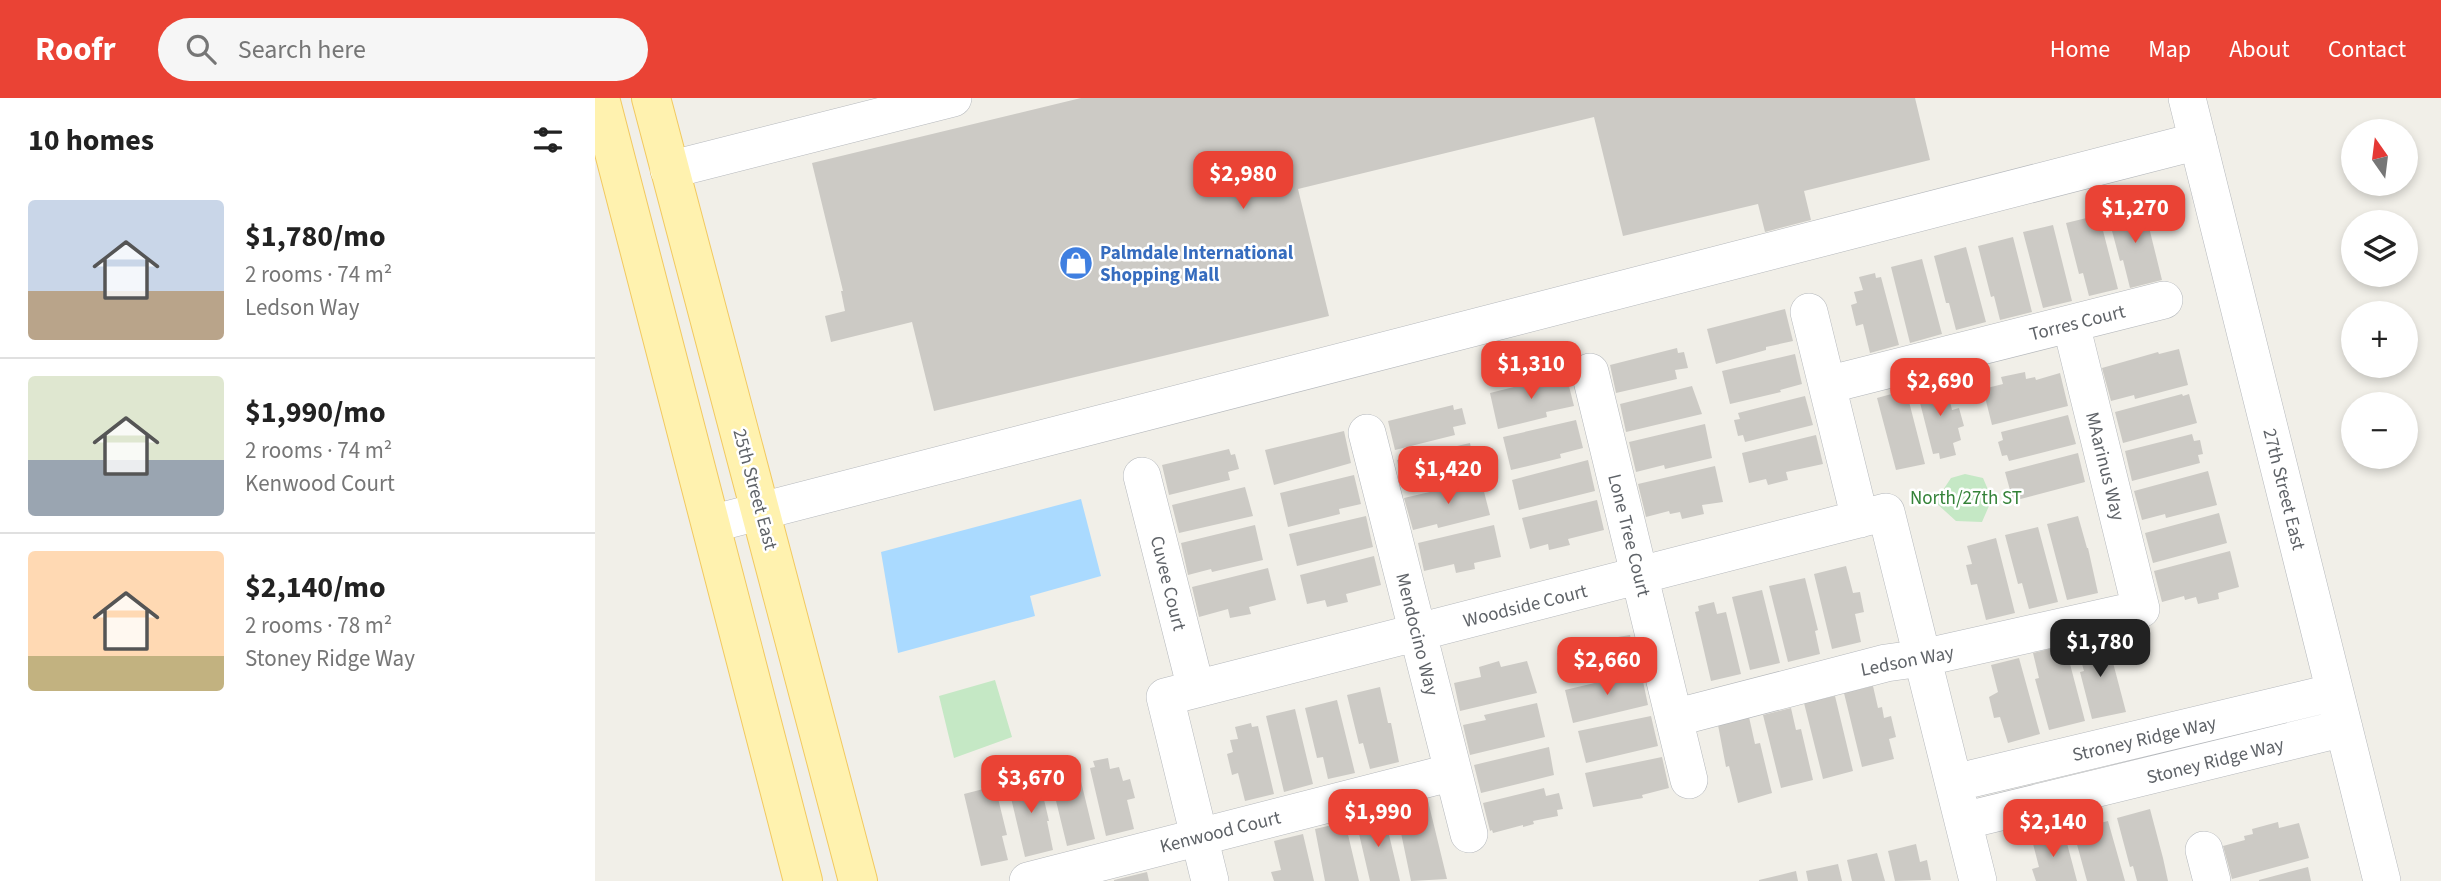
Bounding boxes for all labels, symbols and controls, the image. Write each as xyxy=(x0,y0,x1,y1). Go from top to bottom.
search box xyxy=(158,18,648,81)
text: Roofr xyxy=(35,26,116,73)
icon: search xyxy=(182,30,220,68)
text: Search here xyxy=(238,31,366,68)
text: Home xyxy=(2050,32,2110,67)
text: Map xyxy=(2148,32,2191,67)
text: About xyxy=(2229,32,2290,67)
text: Contact xyxy=(2328,32,2406,67)
text: 10 homes xyxy=(28,119,154,162)
north arrow xyxy=(2341,119,2419,196)
map controls xyxy=(2341,119,2418,469)
icon: filters xyxy=(529,121,567,159)
pin: $2,980 xyxy=(1186,152,1300,211)
text: $2,980 xyxy=(1209,157,1277,190)
pin: $1,270 xyxy=(2078,186,2192,245)
text: $1,270 xyxy=(2101,191,2169,224)
button: layers xyxy=(2341,210,2418,287)
text: $1,780/mo xyxy=(245,215,386,258)
icon: home xyxy=(84,228,168,312)
place label: Palmdale International Shopping Mall xyxy=(1100,240,1294,289)
shop icon: Palmdale International Shopping Mall xyxy=(1057,244,1095,282)
text: 2 rooms · 74 m² xyxy=(245,258,392,291)
text: Ledson Way xyxy=(245,291,359,324)
street label: Torres Court xyxy=(2027,298,2129,348)
button: + xyxy=(2341,301,2418,378)
pin: $1,310 xyxy=(1474,342,1588,401)
text: $1,310 xyxy=(1497,347,1565,380)
pin: $2,690 xyxy=(1883,358,1997,418)
text: $2,690 xyxy=(1906,364,1974,397)
text: $1,990/mo xyxy=(245,391,386,434)
button: − xyxy=(2341,392,2418,469)
icon: home xyxy=(84,404,168,488)
street label: MAarinus Way xyxy=(2078,409,2131,524)
street label: 25th Street East xyxy=(725,426,784,554)
street label: 27th Street East xyxy=(2255,426,2312,554)
text: 2 rooms · 74 m² xyxy=(245,434,392,467)
pin: $1,420 xyxy=(1391,446,1505,506)
text: $1,420 xyxy=(1414,452,1482,485)
text: Kenwood Court xyxy=(245,467,395,500)
street label: Lone Tree Court xyxy=(1600,471,1657,600)
park label: North/27th ST xyxy=(1910,485,2022,512)
street label: Cuvee Court xyxy=(1143,533,1193,634)
text: $2,140/mo xyxy=(245,566,386,609)
street label: Mendocino Way xyxy=(1388,570,1445,699)
street label: Woodside Court xyxy=(1460,578,1591,635)
icon: home xyxy=(84,579,168,663)
text: 2 rooms · 78 m² xyxy=(245,609,392,642)
pin: $1,780 xyxy=(2043,620,2157,679)
text: $1,780 xyxy=(2066,625,2134,658)
pin: $2,660 xyxy=(1550,638,1664,697)
street label: Ledson Way xyxy=(1858,639,1956,684)
text: Stoney Ridge Way xyxy=(245,642,415,675)
text: $2,660 xyxy=(1573,643,1641,676)
street label: Stroney Ridge Way xyxy=(2070,710,2219,769)
street label: Stoney Ridge Way xyxy=(2144,731,2287,792)
pin: $3,670 xyxy=(974,756,1088,815)
text: $3,670 xyxy=(997,761,1065,794)
pin: $1,990 xyxy=(1321,790,1435,849)
text: $1,990 xyxy=(1344,795,1412,828)
pin: $2,140 xyxy=(1996,800,2110,859)
street label: Kenwood Court xyxy=(1157,804,1284,861)
text: $2,140 xyxy=(2019,805,2087,838)

